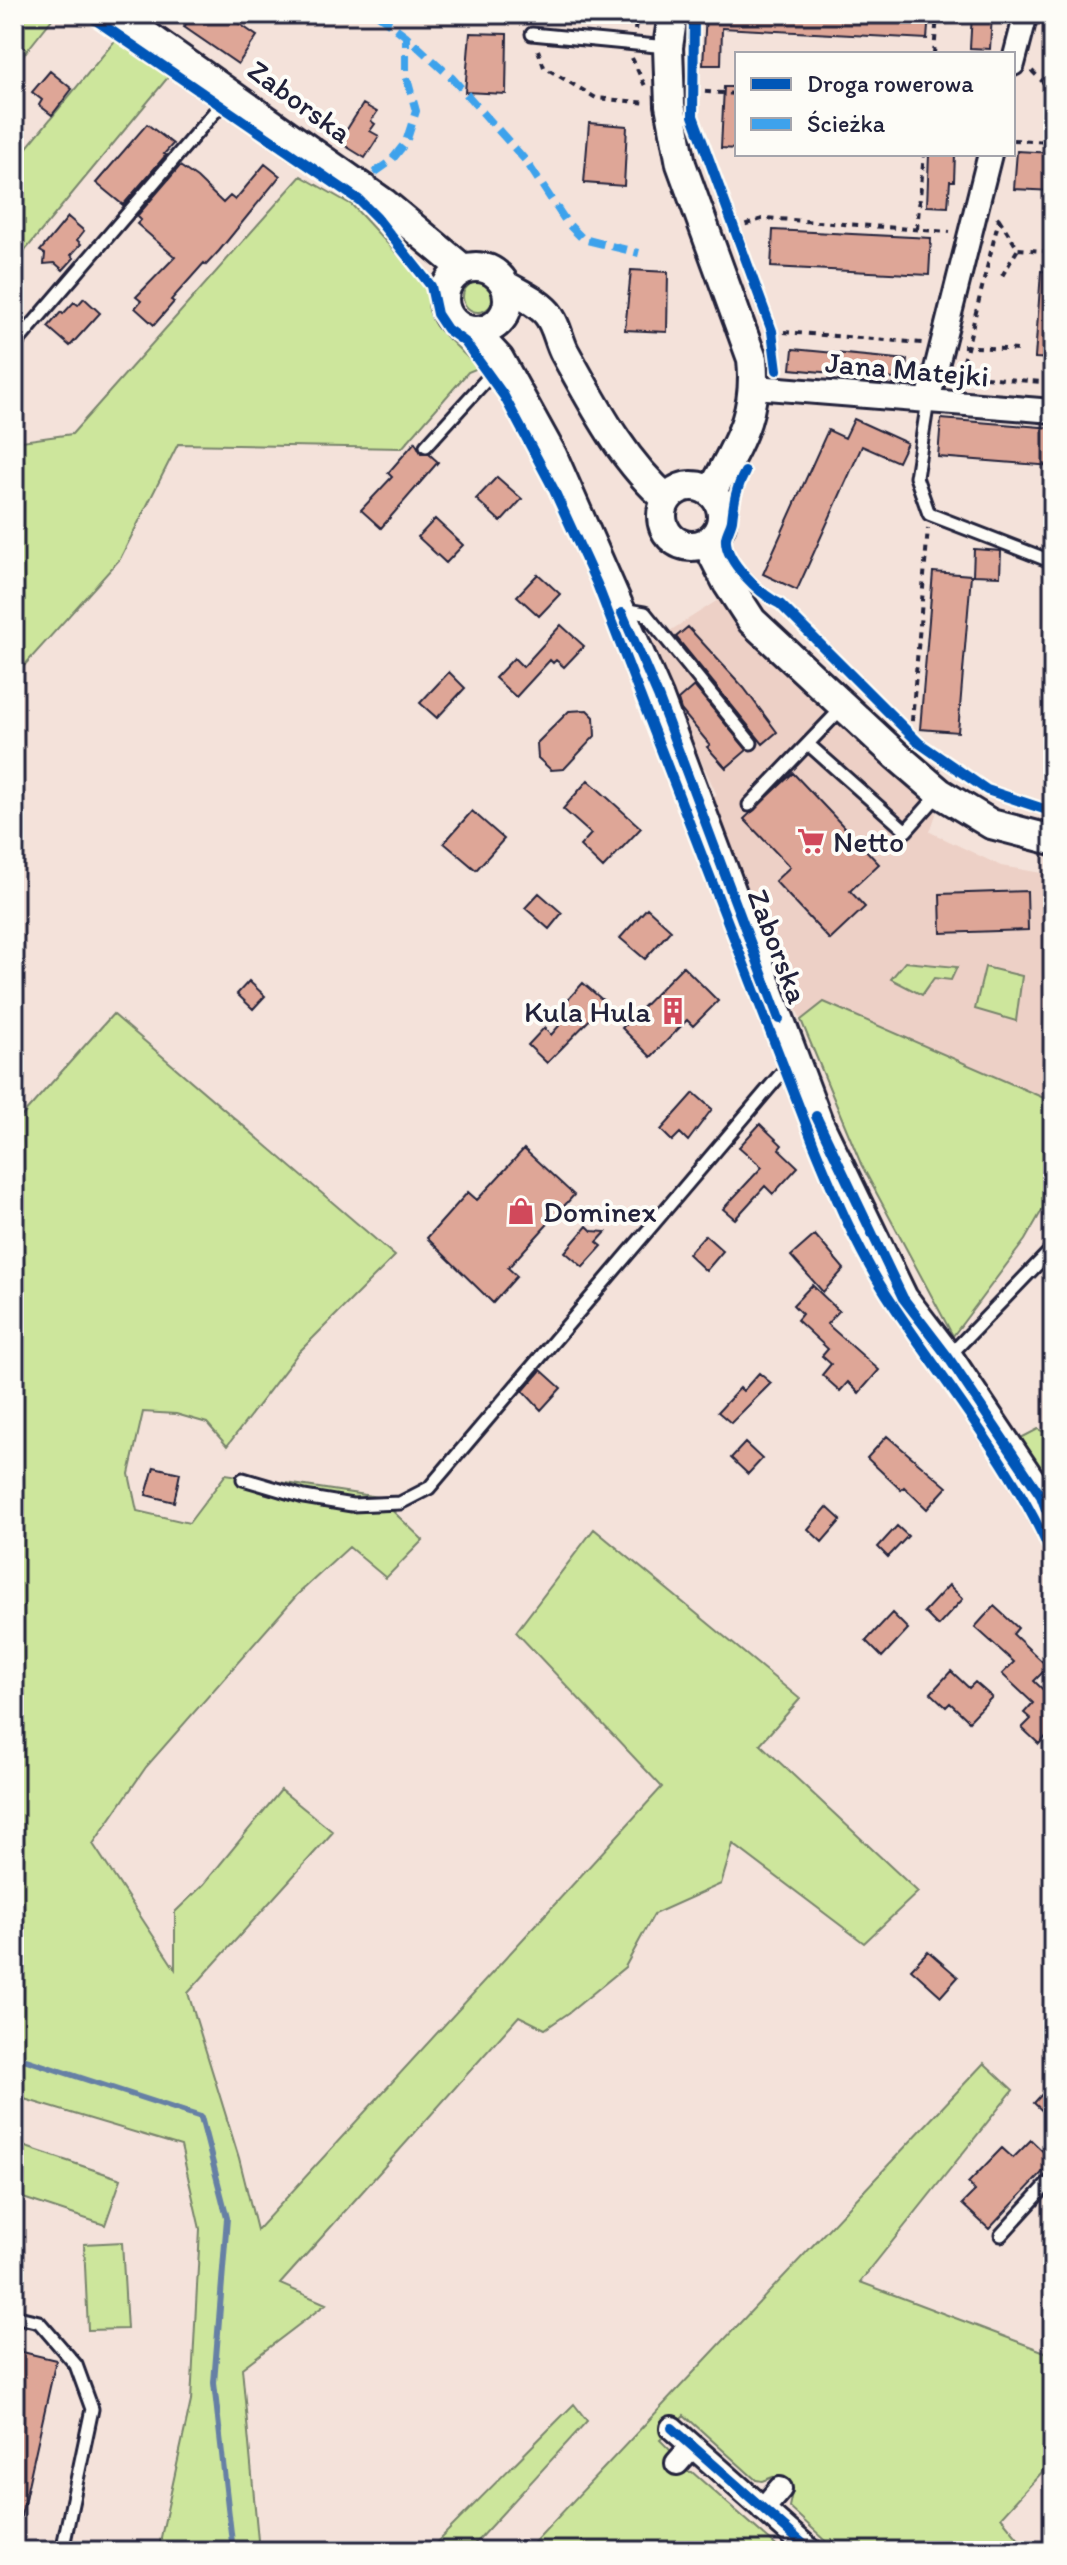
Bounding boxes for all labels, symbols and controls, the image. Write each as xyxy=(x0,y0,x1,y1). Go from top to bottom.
street label: Zaborska xyxy=(241,51,360,151)
legend xyxy=(735,52,1015,156)
text: Droga rowerowa xyxy=(807,69,974,98)
text: Ścieżka xyxy=(807,109,886,138)
street label: Jana Matejki xyxy=(824,343,990,395)
place label: Netto xyxy=(833,823,904,860)
supermarket icon: Netto xyxy=(796,826,826,856)
street label: Zaborska xyxy=(739,884,817,1009)
place label: Kula Hula xyxy=(524,993,651,1030)
building icon: Kula Hula xyxy=(658,996,688,1026)
place label: Dominex xyxy=(543,1193,657,1230)
shop icon: Dominex xyxy=(506,1196,536,1226)

